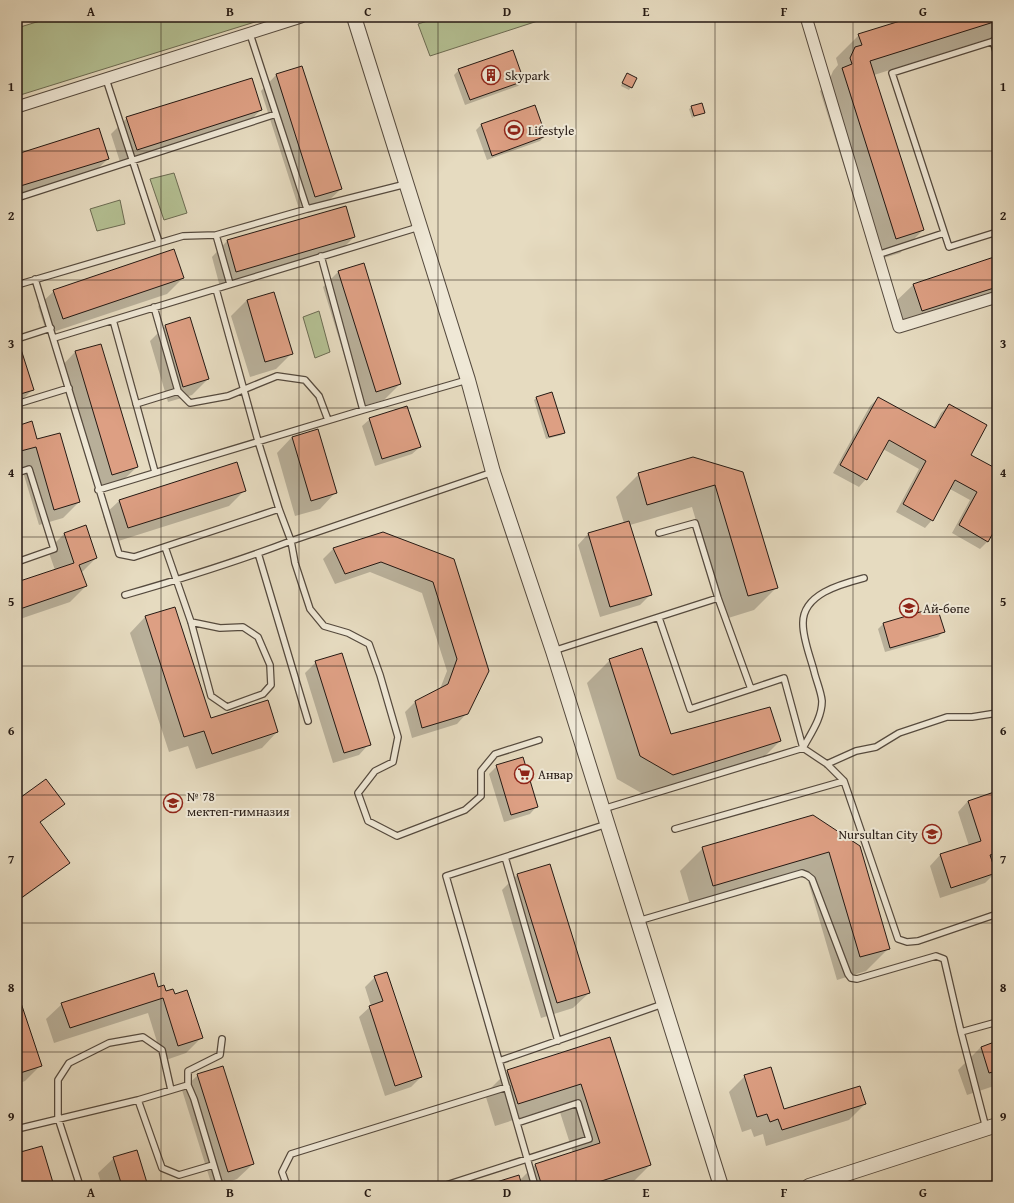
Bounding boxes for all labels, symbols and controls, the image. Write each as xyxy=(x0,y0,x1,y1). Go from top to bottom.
text: A xyxy=(87,2,96,21)
text: B xyxy=(226,2,234,21)
text: C xyxy=(364,2,372,21)
text: D xyxy=(503,2,511,21)
text: E xyxy=(643,2,650,21)
text: F xyxy=(781,2,788,21)
text: G xyxy=(919,2,927,21)
building icon: Skypark xyxy=(480,64,502,86)
place label: Skypark xyxy=(505,66,550,85)
text: 1 xyxy=(8,77,14,96)
text: 1 xyxy=(1000,77,1006,96)
sports icon: Lifestyle xyxy=(503,119,525,141)
place label: Lifestyle xyxy=(528,121,574,140)
text: 2 xyxy=(8,206,15,225)
text: 2 xyxy=(1000,206,1007,225)
text: 3 xyxy=(8,334,14,353)
text: 3 xyxy=(1000,334,1006,353)
text: 4 xyxy=(8,463,15,482)
text: 4 xyxy=(1000,463,1007,482)
text: 5 xyxy=(8,592,15,611)
text: 5 xyxy=(1000,592,1007,611)
school or university icon: Ай-бөпе xyxy=(898,597,920,619)
place label: Ай-бөпе xyxy=(923,599,970,618)
text: 6 xyxy=(8,721,15,740)
text: 6 xyxy=(1000,721,1007,740)
supermarket icon: Анвар xyxy=(513,763,535,785)
place label: Анвар xyxy=(538,765,573,784)
place label: № 78 мектеп-гимназия xyxy=(187,787,290,821)
school or university icon: № 78 мектеп-гимназия xyxy=(162,792,184,814)
school or university icon: Nursultan City xyxy=(921,823,943,845)
place label: Nursultan City xyxy=(839,825,919,844)
text: 7 xyxy=(8,850,15,869)
text: 7 xyxy=(1000,850,1007,869)
text: 8 xyxy=(8,978,15,997)
text: 8 xyxy=(1000,978,1007,997)
text: 9 xyxy=(8,1107,15,1126)
text: 9 xyxy=(1000,1107,1007,1126)
text: A xyxy=(87,1183,96,1202)
text: B xyxy=(226,1183,234,1202)
text: C xyxy=(364,1183,372,1202)
text: D xyxy=(503,1183,511,1202)
text: E xyxy=(643,1183,650,1202)
text: F xyxy=(781,1183,788,1202)
text: G xyxy=(919,1183,927,1202)

